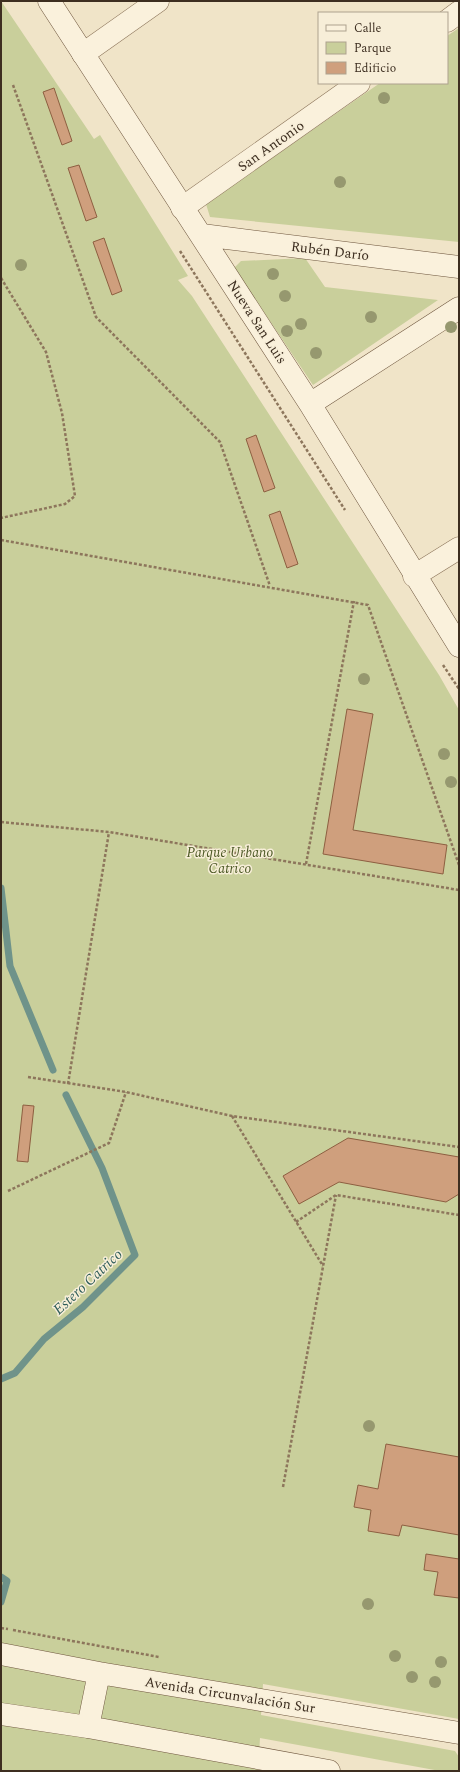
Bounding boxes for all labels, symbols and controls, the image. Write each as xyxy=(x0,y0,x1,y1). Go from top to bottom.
legend xyxy=(318,12,448,84)
text: Calle xyxy=(354,19,382,38)
text: Parque xyxy=(354,39,391,58)
text: Edificio xyxy=(354,59,396,78)
street label: San Antonio xyxy=(233,115,309,177)
street label: Rubén Darío xyxy=(290,236,370,266)
street label: Nueva San Luis xyxy=(222,276,292,368)
park label: Parque Urbano Catrico xyxy=(187,842,273,879)
water label: Estero Catrico xyxy=(48,1244,128,1320)
street label: Avenida Circunvalación Sur xyxy=(143,1671,317,1719)

